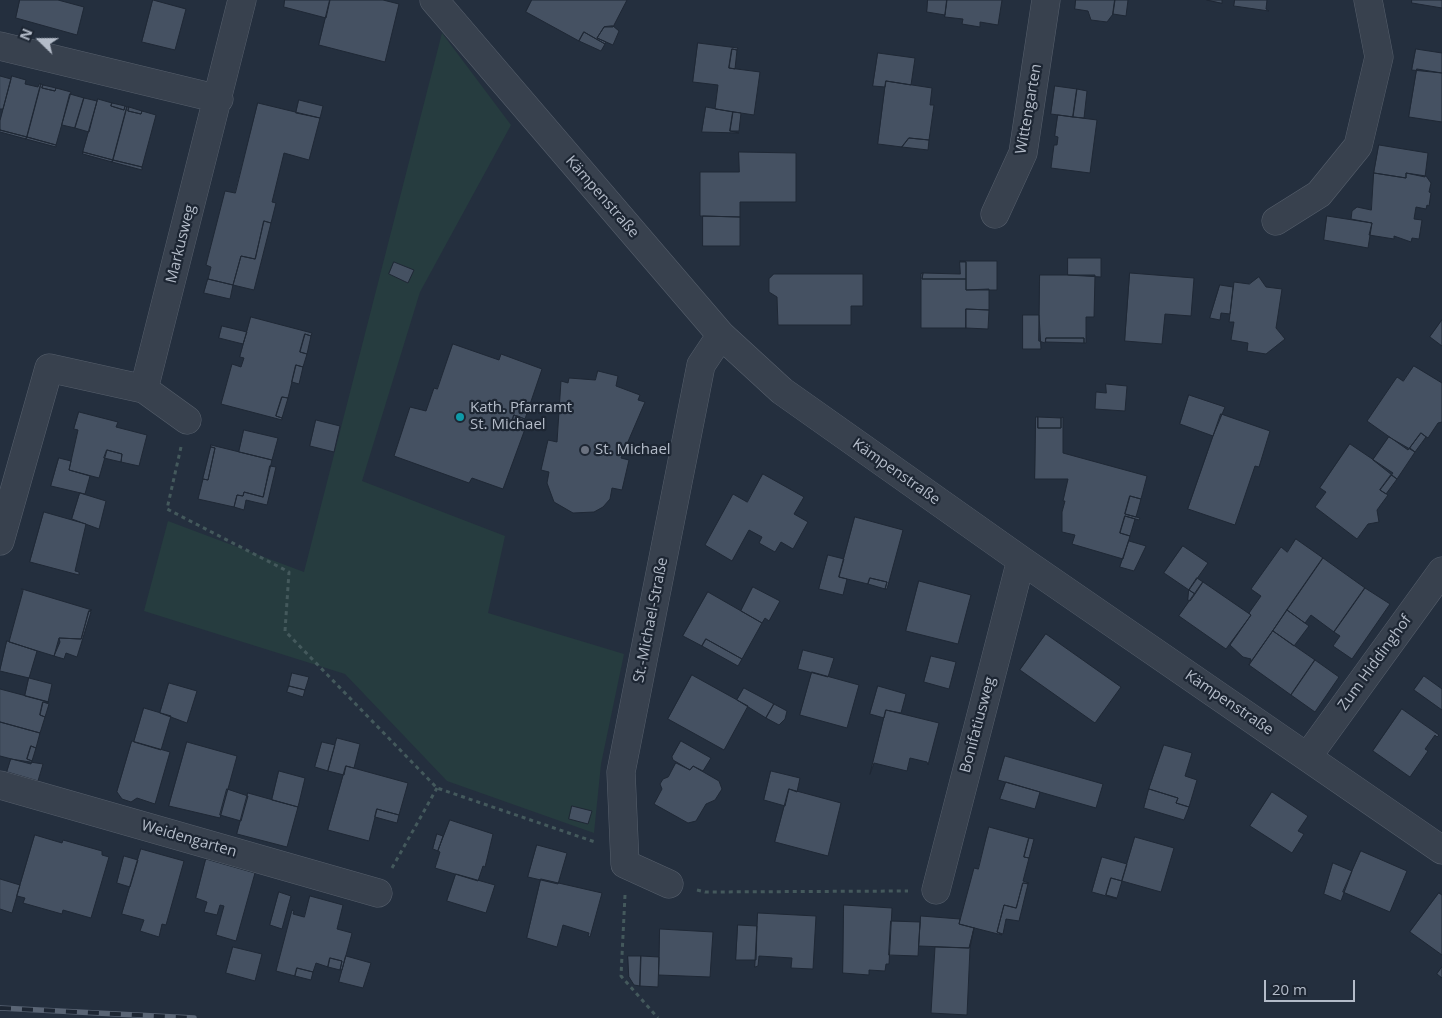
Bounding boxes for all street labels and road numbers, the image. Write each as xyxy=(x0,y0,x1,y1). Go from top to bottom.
street label: Wittengarten xyxy=(1012,62,1046,156)
street label: Kämpenstraße xyxy=(561,152,643,242)
street label: Markusweg xyxy=(163,203,199,285)
street label: Kämpenstraße xyxy=(849,435,943,509)
street label: St.-Michael-Straße xyxy=(630,556,672,684)
street label: Zum Hiddinghof xyxy=(1334,612,1416,714)
street label: Kämpenstraße xyxy=(1181,667,1277,739)
street label: Bonifatiusweg xyxy=(957,675,999,775)
street label: Weidengarten xyxy=(139,817,239,861)

